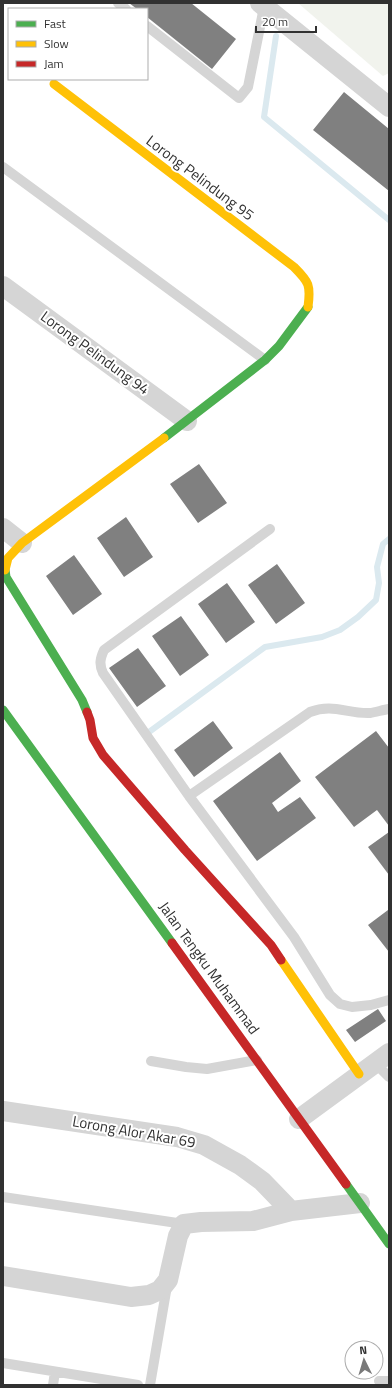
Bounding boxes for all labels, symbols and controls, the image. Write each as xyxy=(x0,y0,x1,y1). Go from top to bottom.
legend xyxy=(8,8,148,80)
scale bar xyxy=(256,8,316,34)
text: 20 m xyxy=(262,12,288,31)
text: Fast xyxy=(44,14,67,33)
text: Slow xyxy=(44,34,69,53)
text: Jam xyxy=(44,54,64,73)
street label: Lorong Pelindung 95 xyxy=(141,129,259,226)
street label: Lorong Pelindung 94 xyxy=(36,305,155,400)
street label: Jalan Tengku Muhammad xyxy=(153,897,265,1039)
street label: Lorong Alor Akar 69 xyxy=(71,1109,198,1154)
north arrow xyxy=(344,1340,384,1380)
text: N xyxy=(359,1342,368,1358)

